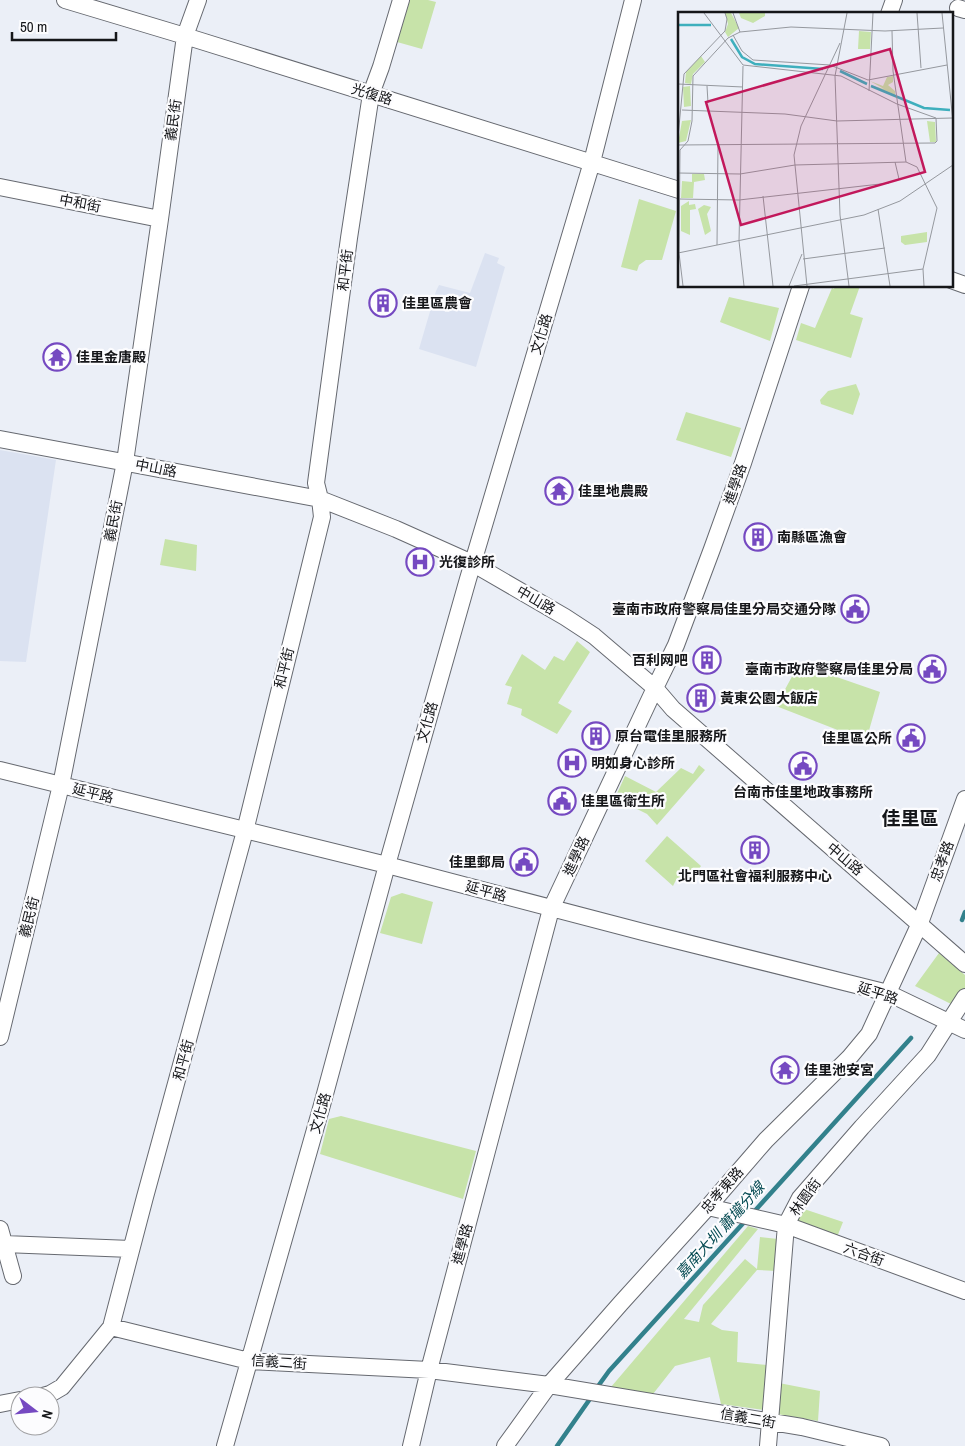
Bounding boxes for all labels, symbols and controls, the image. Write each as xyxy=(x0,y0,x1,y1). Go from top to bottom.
scale bar xyxy=(12,10,116,42)
inset map xyxy=(678,12,952,288)
text: 50 m xyxy=(20,16,47,37)
street label: 光復路 xyxy=(349,79,395,109)
street label: 義民街 xyxy=(161,98,185,142)
street label: 中和街 xyxy=(58,190,102,216)
street label: 和平街 xyxy=(334,248,356,292)
building icon: 佳里區農會 xyxy=(368,288,398,318)
place label: 佳里區農會 xyxy=(402,294,472,312)
street label: 文化路 xyxy=(526,311,556,357)
temple icon: 佳里金唐殿 xyxy=(42,342,72,372)
place label: 佳里金唐殿 xyxy=(76,348,146,366)
street label: 中山路 xyxy=(134,455,178,481)
street label: 進學路 xyxy=(720,461,750,507)
temple icon: 佳里地農殿 xyxy=(544,476,574,506)
place label: 佳里地農殿 xyxy=(578,482,648,500)
street label: 義民街 xyxy=(100,499,126,543)
building icon: 南縣區漁會 xyxy=(743,522,773,552)
place label: 南縣區漁會 xyxy=(777,528,847,546)
hospital icon: 光復診所 xyxy=(405,547,435,577)
place label: 光復診所 xyxy=(439,553,495,571)
street label: 中山路 xyxy=(513,582,559,618)
public building icon: 臺南市政府警察局佳里分局交通分隊 xyxy=(840,594,870,624)
place label: 臺南市政府警察局佳里分局交通分隊 xyxy=(612,600,836,618)
street label: 和平街 xyxy=(270,645,298,691)
building icon: 百利网吧 xyxy=(692,645,722,675)
place label: 百利网吧 xyxy=(632,651,688,669)
public building icon: 臺南市政府警察局佳里分局 xyxy=(917,654,947,684)
place label: 臺南市政府警察局佳里分局 xyxy=(745,660,913,678)
building icon: 黃東公園大飯店 xyxy=(686,683,716,713)
place label: 黃東公園大飯店 xyxy=(720,689,818,707)
street label: 文化路 xyxy=(413,699,441,745)
building icon: 原台電佳里服務所 xyxy=(581,721,611,751)
public building icon: 佳里區公所 xyxy=(896,723,926,753)
place label: 原台電佳里服務所 xyxy=(615,727,727,745)
place label: 佳里區公所 xyxy=(822,729,892,747)
hospital icon: 明如身心診所 xyxy=(557,748,587,778)
public building icon: 台南市佳里地政事務所 xyxy=(788,751,818,781)
place label: 明如身心診所 xyxy=(591,754,675,772)
street label: 延平路 xyxy=(70,779,116,807)
place label: 台南市佳里地政事務所 xyxy=(733,783,873,801)
public building icon: 佳里區衛生所 xyxy=(547,786,577,816)
place label: 佳里區衛生所 xyxy=(581,792,665,810)
district label: 佳里區 xyxy=(881,805,939,831)
street label: 進學路 xyxy=(559,833,593,879)
building icon: 北門區社會福利服務中心 xyxy=(740,835,770,865)
street label: 忠孝路 xyxy=(926,838,958,884)
street label: 中山路 xyxy=(823,839,867,879)
public building icon: 佳里郵局 xyxy=(509,847,539,877)
place label: 佳里郵局 xyxy=(449,853,505,871)
place label: 北門區社會福利服務中心 xyxy=(678,867,832,885)
street label: 延平路 xyxy=(463,877,509,905)
street label: 義民街 xyxy=(15,894,43,940)
street label: 延平路 xyxy=(855,978,901,1008)
street label: 和平街 xyxy=(169,1037,197,1083)
temple icon: 佳里池安宮 xyxy=(770,1055,800,1085)
place label: 佳里池安宮 xyxy=(804,1061,874,1079)
street label: 文化路 xyxy=(306,1090,334,1136)
street label: 忠孝東路 xyxy=(697,1163,747,1217)
street label: 林園街 xyxy=(785,1175,825,1219)
water label: 嘉南大圳 蕭壠分線 xyxy=(671,1176,770,1283)
street label: 進學路 xyxy=(448,1221,476,1267)
street label: 六合街 xyxy=(841,1238,887,1270)
street label: 信義二街 xyxy=(250,1351,308,1373)
north arrow xyxy=(10,1386,60,1436)
street label: 信義二街 xyxy=(719,1404,777,1432)
text: N xyxy=(38,1408,57,1421)

